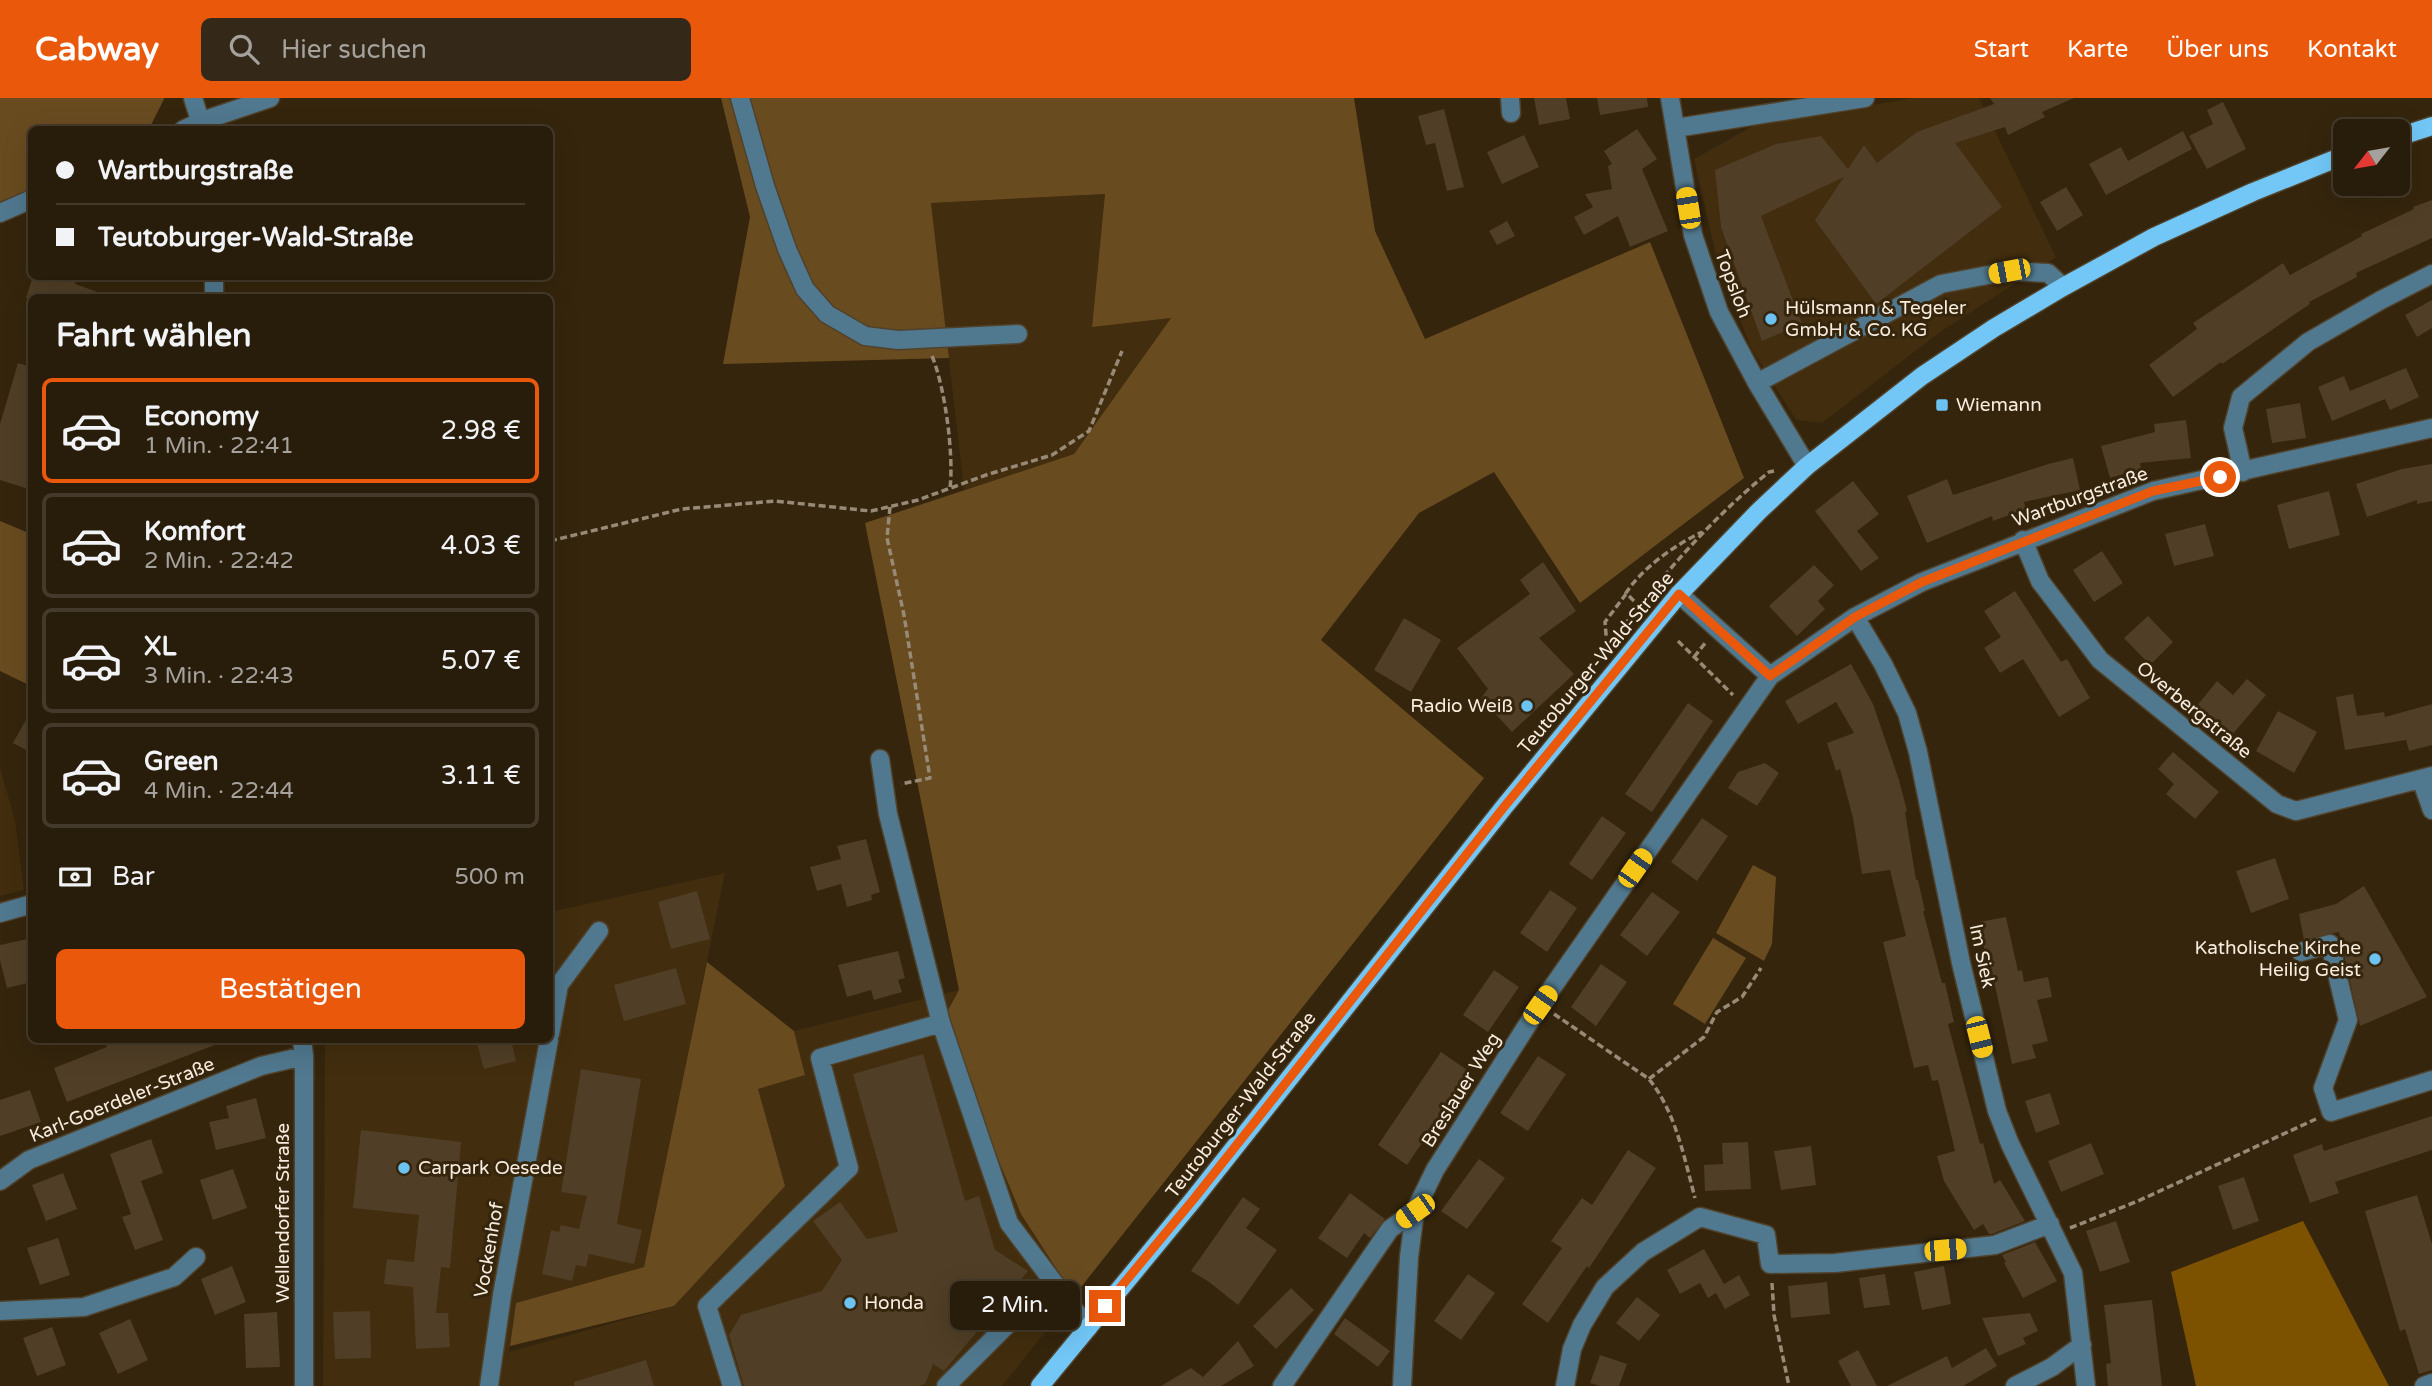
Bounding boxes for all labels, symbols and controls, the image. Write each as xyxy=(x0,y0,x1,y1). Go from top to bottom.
search box xyxy=(201,18,691,81)
text: Cabway xyxy=(35,30,159,69)
icon: search xyxy=(225,30,263,68)
text: Hier suchen xyxy=(281,34,427,65)
text: Start xyxy=(1974,35,2029,64)
text: Karte xyxy=(2067,35,2128,64)
text: Über uns xyxy=(2166,35,2269,64)
text: Kontakt xyxy=(2307,35,2397,64)
north arrow xyxy=(2333,119,2410,196)
map controls xyxy=(2333,119,2410,196)
text: Wartburgstraße xyxy=(98,155,293,186)
car xyxy=(1675,186,1702,230)
text: Teutoburger-Wald-Straße xyxy=(98,222,414,253)
street label: Topsloh xyxy=(1710,247,1756,321)
car xyxy=(1987,257,2032,285)
place label: Hülsmann & Tegeler GmbH & Co. KG xyxy=(1785,297,1967,341)
marker: Hülsmann & Tegeler GmbH & Co. KG xyxy=(1763,311,1779,327)
text: Fahrt wählen xyxy=(56,317,252,355)
place label: Wiemann xyxy=(1956,394,2042,416)
marker: Wiemann xyxy=(1934,397,1950,413)
icon: car xyxy=(60,399,123,462)
text: Economy xyxy=(144,401,259,432)
text: 2.98 € xyxy=(441,415,521,446)
text: 1 Min. · 22:41 xyxy=(144,432,294,460)
route start xyxy=(2204,461,2236,493)
street label: Wartburgstraße xyxy=(2009,462,2151,532)
icon: car xyxy=(60,514,123,577)
text: Komfort xyxy=(144,516,246,547)
text: 4.03 € xyxy=(441,530,521,561)
text: 2 Min. · 22:42 xyxy=(144,547,294,575)
street label: Teutoburger-Wald-Straße xyxy=(1513,568,1679,758)
icon: car xyxy=(60,629,123,692)
text: XL xyxy=(144,631,176,662)
text: 5.07 € xyxy=(441,645,521,676)
street label: Overbergstraße xyxy=(2132,657,2256,763)
text: 3 Min. · 22:43 xyxy=(144,662,294,690)
place label: Radio Weiß xyxy=(1410,695,1513,717)
marker: Radio Weiß xyxy=(1519,698,1535,714)
icon: car xyxy=(60,744,123,807)
text: Green xyxy=(144,746,219,777)
text: 3.11 € xyxy=(441,760,521,791)
text: 4 Min. · 22:44 xyxy=(144,777,294,805)
car xyxy=(1615,845,1656,891)
icon: cash xyxy=(56,858,94,896)
text: Bar xyxy=(112,861,155,892)
text: 500 m xyxy=(455,863,525,891)
street label: Im Siek xyxy=(1964,922,2000,990)
place label: Katholische Kirche Heilig Geist xyxy=(2195,937,2361,981)
button: Bestätigen xyxy=(56,949,525,1029)
marker: Katholische Kirche Heilig Geist xyxy=(2367,951,2383,967)
car xyxy=(1520,982,1561,1028)
street label: Teutoburger-Wald-Straße xyxy=(1161,1007,1321,1203)
car xyxy=(1964,1014,1995,1060)
street label: Breslauer Weg xyxy=(1417,1029,1505,1151)
street label: Karl-Goerdeler-Straße xyxy=(26,1053,218,1147)
street label: Wellendorfer Straße xyxy=(272,1123,294,1303)
place label: Carpark Oesede xyxy=(418,1157,563,1179)
marker: Carpark Oesede xyxy=(396,1160,412,1176)
car xyxy=(1392,1190,1439,1232)
street label: Vockenhof xyxy=(470,1200,508,1299)
car xyxy=(1924,1238,1967,1262)
callout: 2 Min. xyxy=(951,1282,1080,1330)
route end xyxy=(1089,1290,1121,1322)
text: 2 Min. xyxy=(981,1291,1049,1319)
place label: Honda xyxy=(864,1292,924,1314)
marker: Honda xyxy=(842,1295,858,1311)

